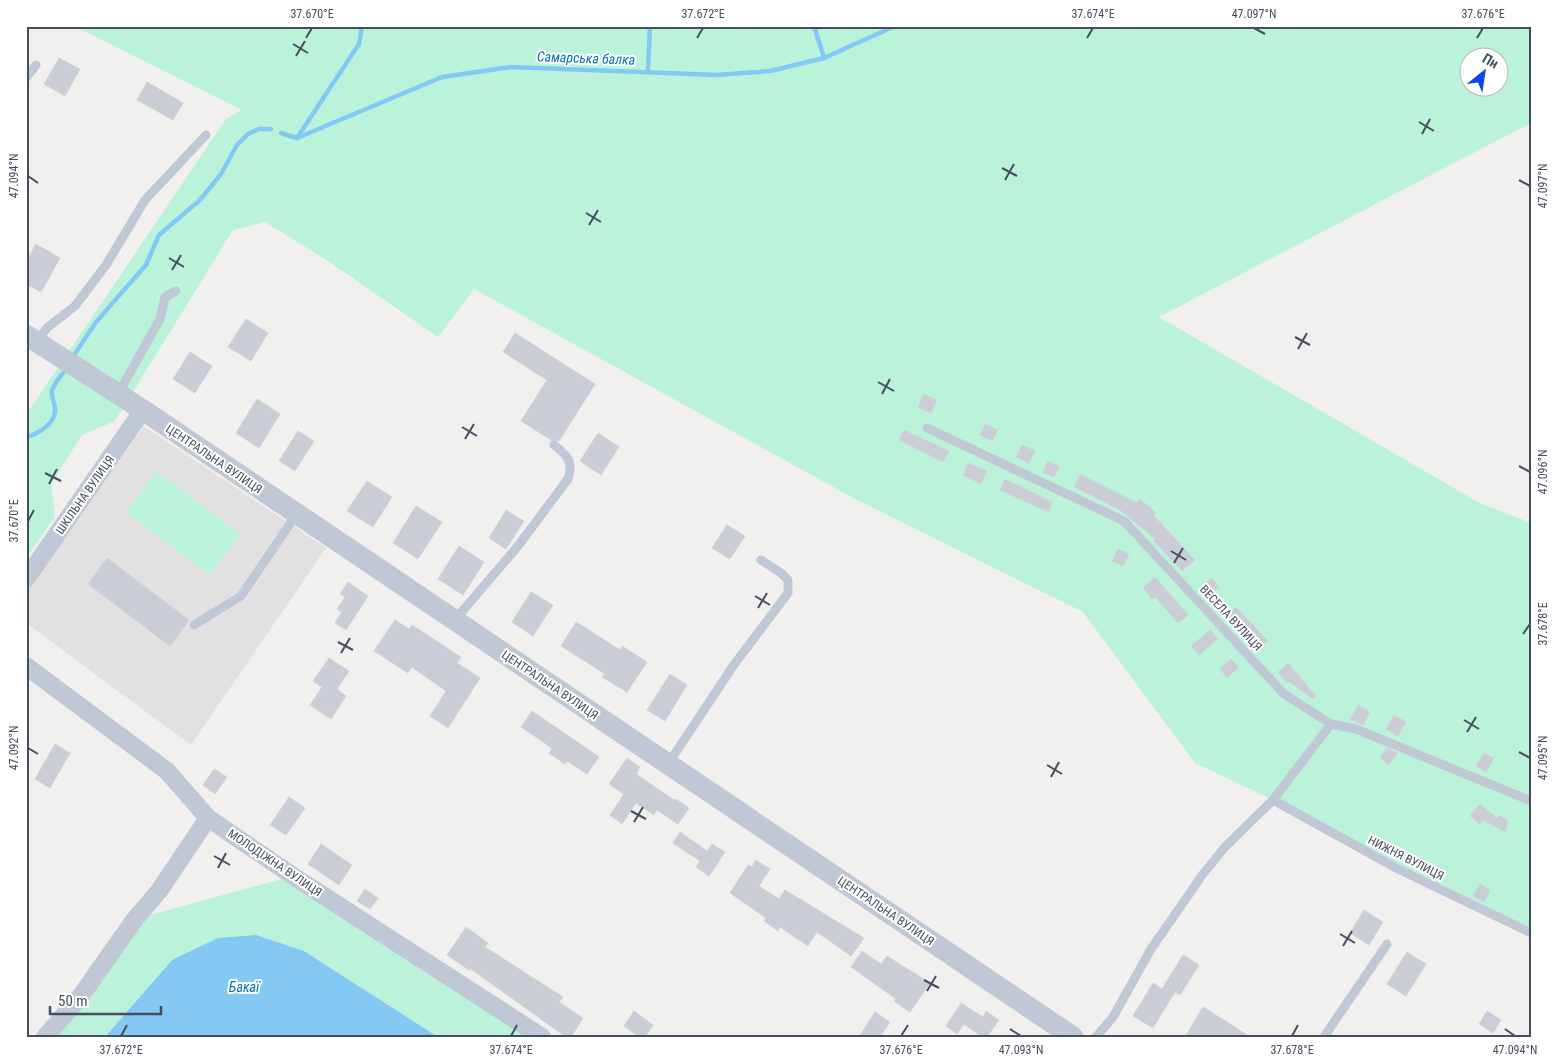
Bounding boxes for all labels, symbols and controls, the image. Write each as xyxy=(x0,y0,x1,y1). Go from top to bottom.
text: 37.670°E xyxy=(290,7,334,21)
text: 37.672°E xyxy=(681,7,725,21)
text: 37.674°E xyxy=(1071,7,1115,21)
text: 47.097°N xyxy=(1232,7,1276,21)
text: 37.676°E xyxy=(1461,7,1505,21)
water label: Самарська балка xyxy=(537,48,635,68)
north arrow xyxy=(1460,48,1510,98)
text: Пн xyxy=(1480,50,1501,72)
text: 47.094°N xyxy=(7,154,21,198)
text: 47.097°N xyxy=(1536,164,1550,208)
street label: ЦЕНТРАЛЬНА ВУЛИЦЯ xyxy=(163,422,265,496)
text: 47.096°N xyxy=(1536,450,1550,494)
street label: ШКІЛЬНА ВУЛИЦЯ xyxy=(53,453,117,537)
text: 37.670°E xyxy=(7,499,21,543)
street label: ВЕСЕЛА ВУЛИЦЯ xyxy=(1197,582,1265,654)
text: 37.678°E xyxy=(1536,602,1550,646)
street label: ЦЕНТРАЛЬНА ВУЛИЦЯ xyxy=(499,648,601,722)
text: 47.092°N xyxy=(7,726,21,770)
text: 47.095°N xyxy=(1536,736,1550,780)
street label: МОЛОДІЖНА ВУЛИЦЯ xyxy=(225,826,325,900)
street label: НИЖНЯ ВУЛИЦЯ xyxy=(1366,833,1446,883)
street label: ЦЕНТРАЛЬНА ВУЛИЦЯ xyxy=(835,874,937,948)
water label: Бакаї xyxy=(229,979,261,995)
scale bar xyxy=(50,983,161,1015)
text: 50 m xyxy=(58,992,88,1010)
text: 37.672°E xyxy=(99,1043,143,1057)
text: 37.674°E xyxy=(489,1043,533,1057)
text: 37.676°E xyxy=(879,1043,923,1057)
text: 47.093°N xyxy=(999,1043,1043,1057)
text: 37.678°E xyxy=(1270,1043,1314,1057)
text: 47.094°N xyxy=(1493,1043,1537,1057)

